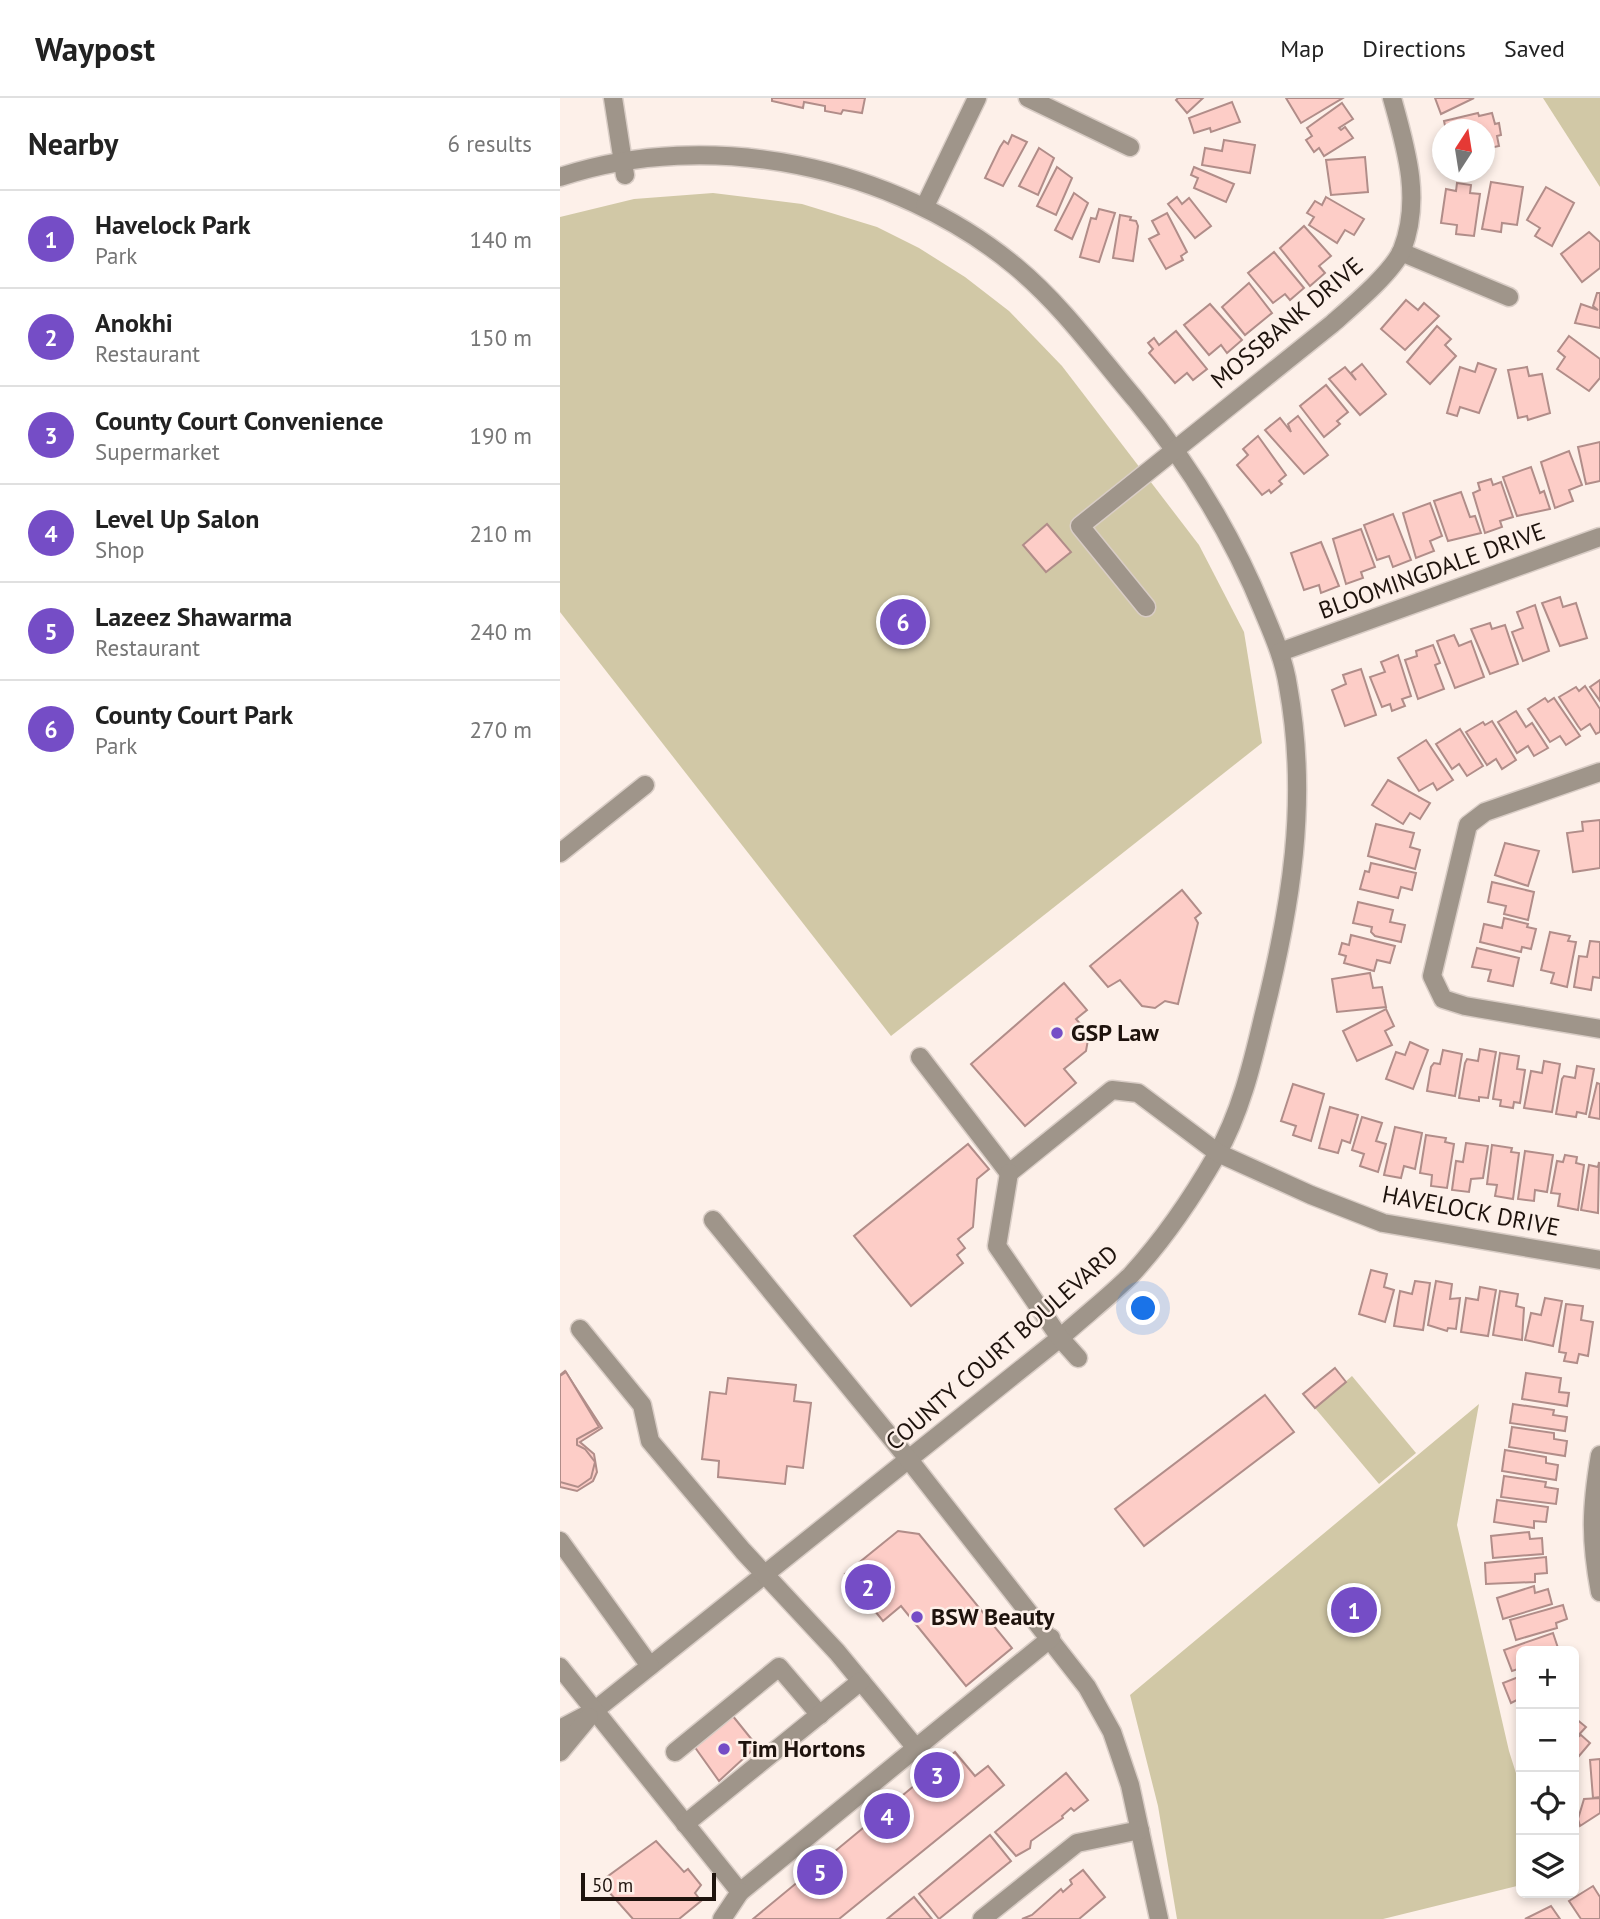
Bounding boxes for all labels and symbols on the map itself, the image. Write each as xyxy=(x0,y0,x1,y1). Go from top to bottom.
north arrow xyxy=(1432,119,1495,182)
street label: MOSSBANK DRIVE xyxy=(1204,250,1369,395)
street label: BLOOMINGDALE DRIVE xyxy=(1314,515,1549,626)
pin: 6 xyxy=(880,596,926,648)
place label: GSP Law xyxy=(1071,1017,1159,1048)
marker: GSP Law xyxy=(1049,1025,1065,1041)
street label: HAVELOCK DRIVE xyxy=(1380,1178,1563,1243)
street label: COUNTY COURT BOULEVARD xyxy=(879,1238,1124,1457)
your location xyxy=(1126,1291,1160,1325)
pin: 2 xyxy=(845,1561,891,1613)
pin: 1 xyxy=(1331,1584,1377,1636)
place label: BSW Beauty xyxy=(931,1601,1055,1632)
marker: BSW Beauty xyxy=(909,1609,925,1625)
place label: Tim Hortons xyxy=(738,1733,866,1764)
marker: Tim Hortons xyxy=(716,1741,732,1757)
pin: 3 xyxy=(914,1749,960,1801)
pin: 4 xyxy=(864,1790,910,1842)
pin: 5 xyxy=(797,1846,843,1898)
scale bar xyxy=(581,1870,716,1902)

